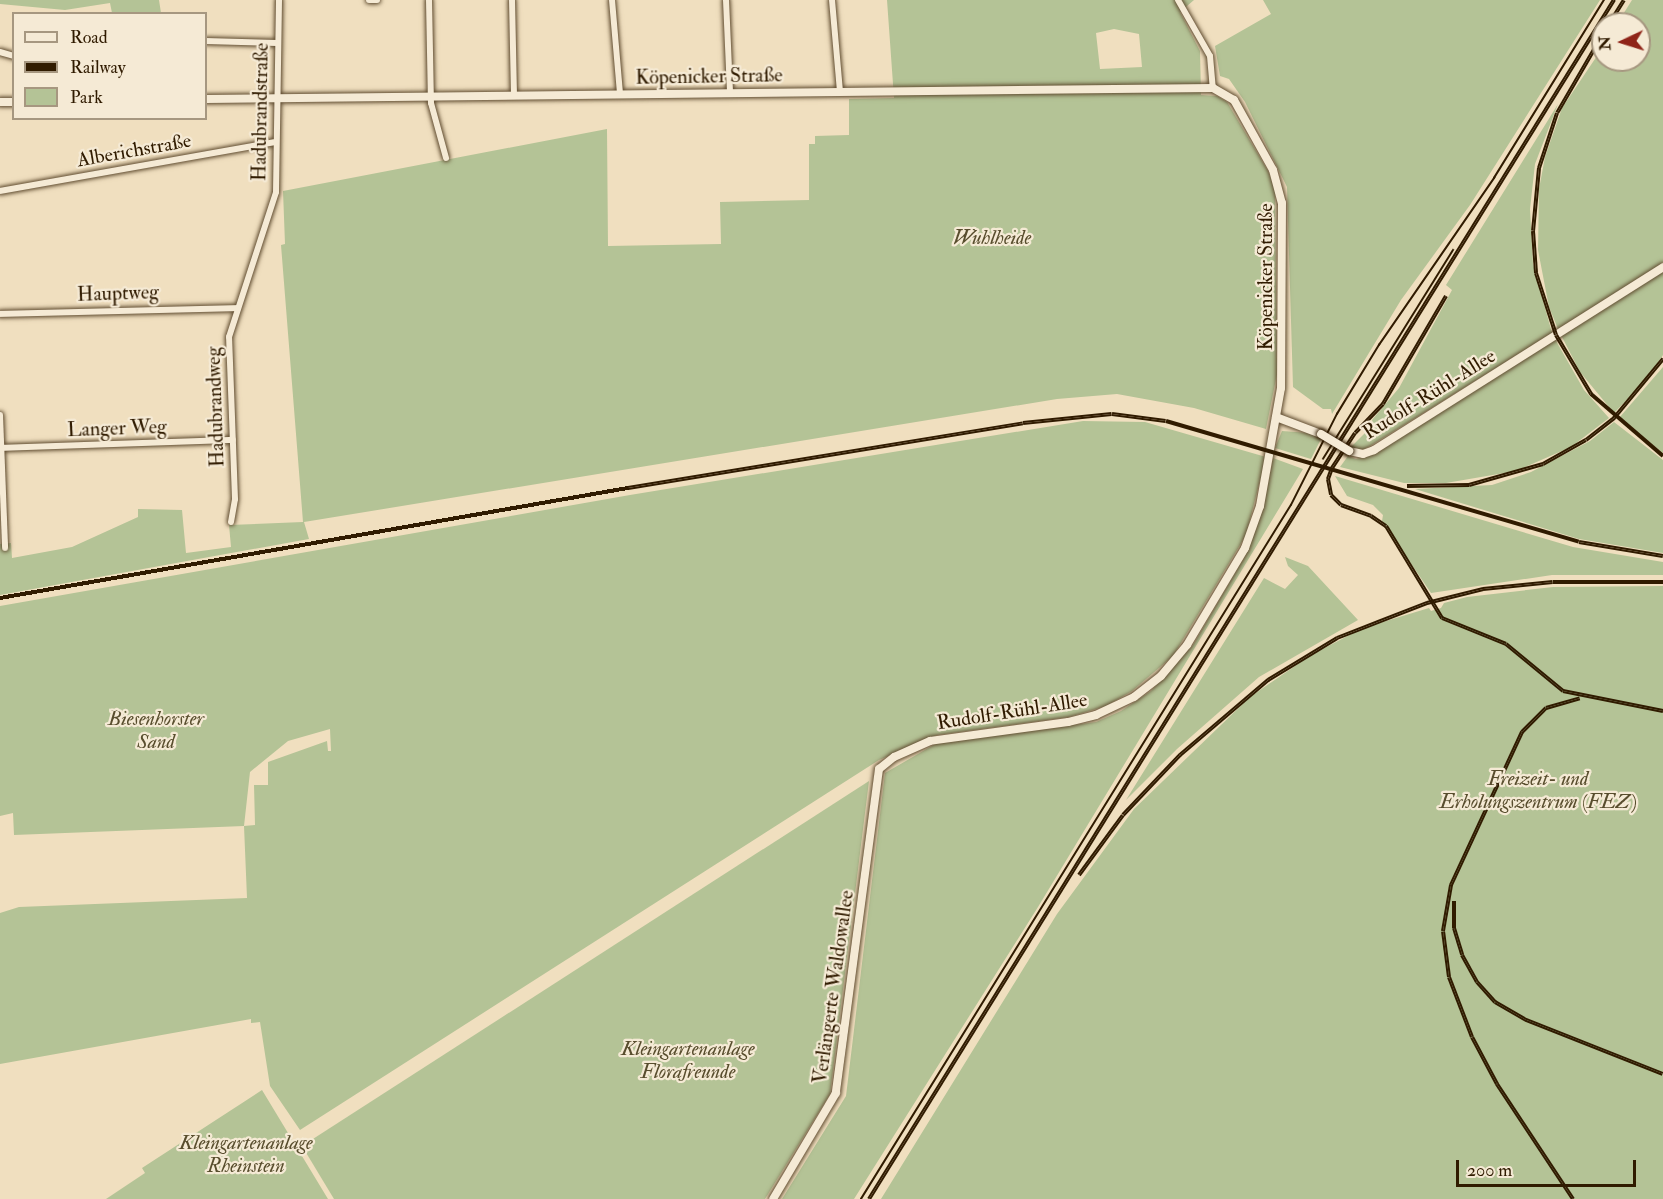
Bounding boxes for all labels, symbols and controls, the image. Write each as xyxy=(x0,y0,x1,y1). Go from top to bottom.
legend xyxy=(12,12,207,120)
north arrow xyxy=(1591,12,1651,72)
text: Road xyxy=(70,26,108,49)
text: N xyxy=(1595,35,1616,51)
street label: Hadubrandstraße xyxy=(247,43,273,181)
text: Railway xyxy=(70,56,126,79)
street label: Köpenicker Straße xyxy=(635,63,783,89)
text: Park xyxy=(70,86,103,109)
street label: Alberichstraße xyxy=(75,128,193,172)
street label: Köpenicker Straße xyxy=(1253,203,1277,351)
park label: Wuhlheide xyxy=(953,225,1031,249)
street label: Hauptweg xyxy=(77,280,159,306)
street label: Rudolf-Rühl-Allee xyxy=(1358,344,1500,444)
street label: Hadubrandweg xyxy=(201,346,229,468)
street label: Langer Weg xyxy=(67,414,167,442)
street label: Rudolf-Rühl-Allee xyxy=(935,687,1089,735)
park label: Biesenhorster Sand xyxy=(108,707,204,754)
park label: Freizeit- und Erholungszentrum (FEZ) xyxy=(1439,767,1637,814)
street label: Verlängerte Waldowallee xyxy=(808,889,858,1085)
park label: Kleingartenanlage Florafreunde xyxy=(621,1036,755,1083)
park label: Kleingartenanlage Rheinstein xyxy=(179,1130,313,1177)
scale bar xyxy=(1459,1148,1639,1186)
text: 200 m xyxy=(1467,1159,1512,1182)

